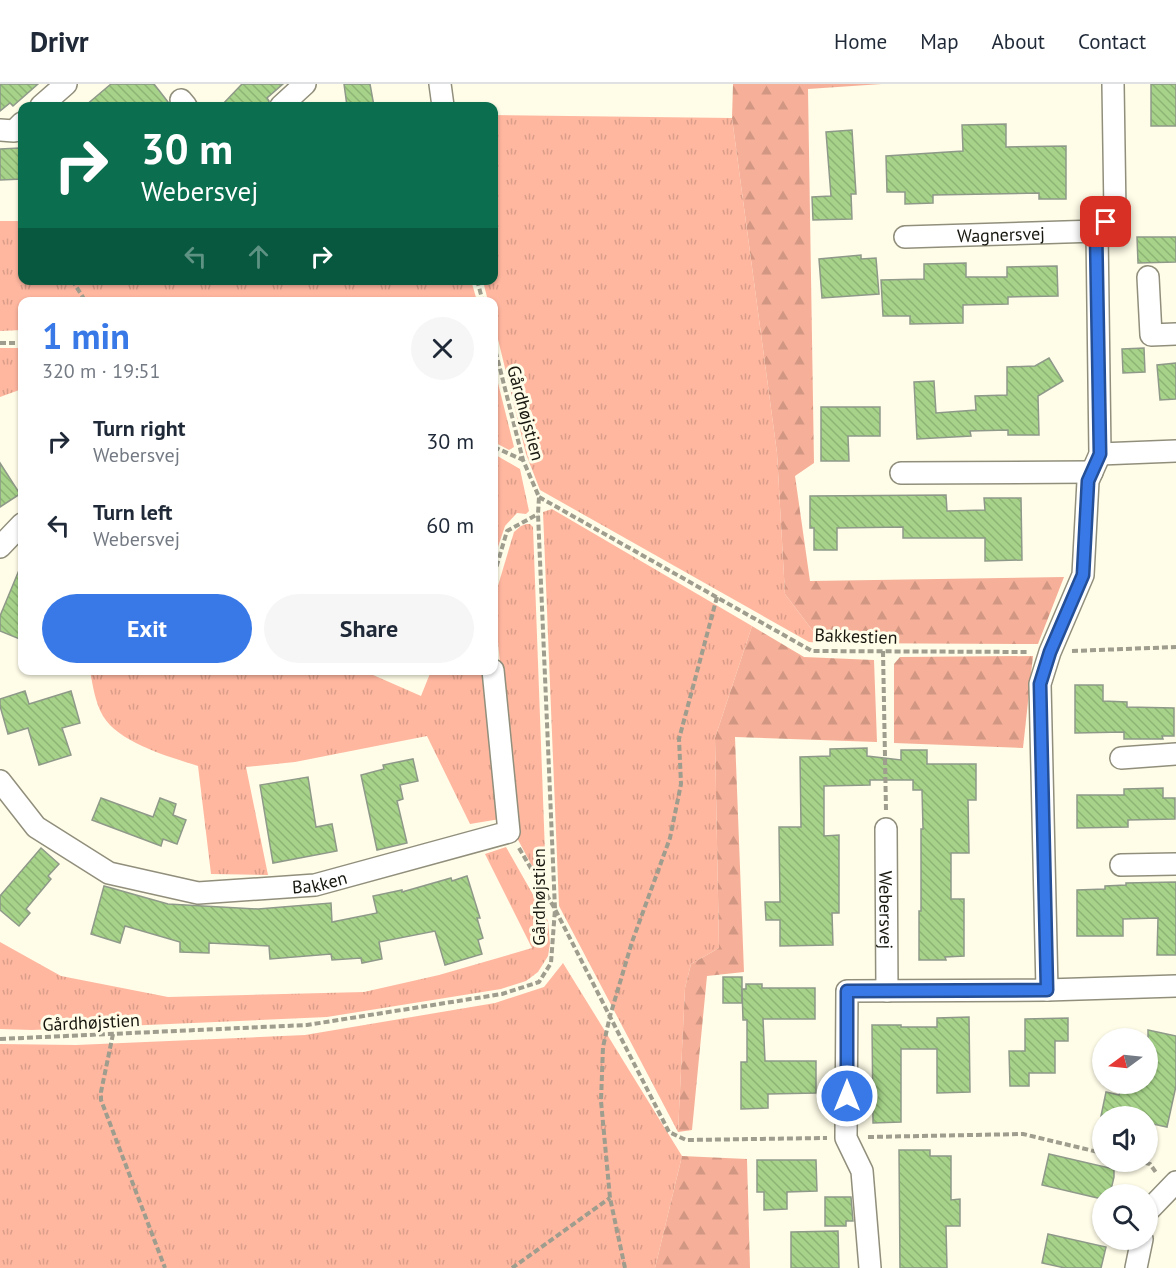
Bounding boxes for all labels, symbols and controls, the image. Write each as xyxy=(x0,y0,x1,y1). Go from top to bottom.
text: Drivr xyxy=(30,23,89,60)
text: Home xyxy=(834,28,887,55)
text: Map xyxy=(920,28,959,55)
text: About xyxy=(992,28,1045,55)
text: Contact xyxy=(1078,28,1146,55)
text: 30 m xyxy=(141,121,233,176)
icon: right xyxy=(42,126,120,204)
text: Webersvej xyxy=(141,174,258,208)
pin xyxy=(1080,196,1131,247)
icon: arrive xyxy=(1089,205,1122,238)
street label: Wagnersvej xyxy=(957,221,1045,247)
icon: left xyxy=(179,240,212,273)
icon: ahead xyxy=(242,240,275,273)
icon: right xyxy=(305,240,338,273)
text: 1 min xyxy=(42,312,130,359)
button: close xyxy=(411,317,474,380)
text: 320 m · 19:51 xyxy=(42,358,160,384)
street label: Gårdhøjstien xyxy=(502,363,550,463)
text: Turn right xyxy=(93,414,185,442)
icon: right xyxy=(42,425,75,458)
text: 30 m xyxy=(426,427,474,455)
text: Webersvej xyxy=(93,442,180,468)
text: Turn left xyxy=(93,498,173,526)
icon: left xyxy=(42,509,75,542)
text: 60 m xyxy=(426,511,474,539)
text: Webersvej xyxy=(93,526,180,552)
button: Exit xyxy=(42,594,252,663)
button: Share xyxy=(264,594,474,663)
street label: Bakkestien xyxy=(814,623,898,649)
street label: Gårdhøjstien xyxy=(527,848,550,946)
street label: Bakken xyxy=(291,865,349,898)
street label: Webersvej xyxy=(875,871,898,949)
street label: Gårdhøjstien xyxy=(42,1008,140,1036)
north arrow xyxy=(1092,1028,1158,1094)
map controls xyxy=(1092,1028,1158,1250)
position arrow xyxy=(815,1064,879,1128)
button: sound xyxy=(1092,1106,1158,1172)
button: search xyxy=(1092,1184,1158,1250)

